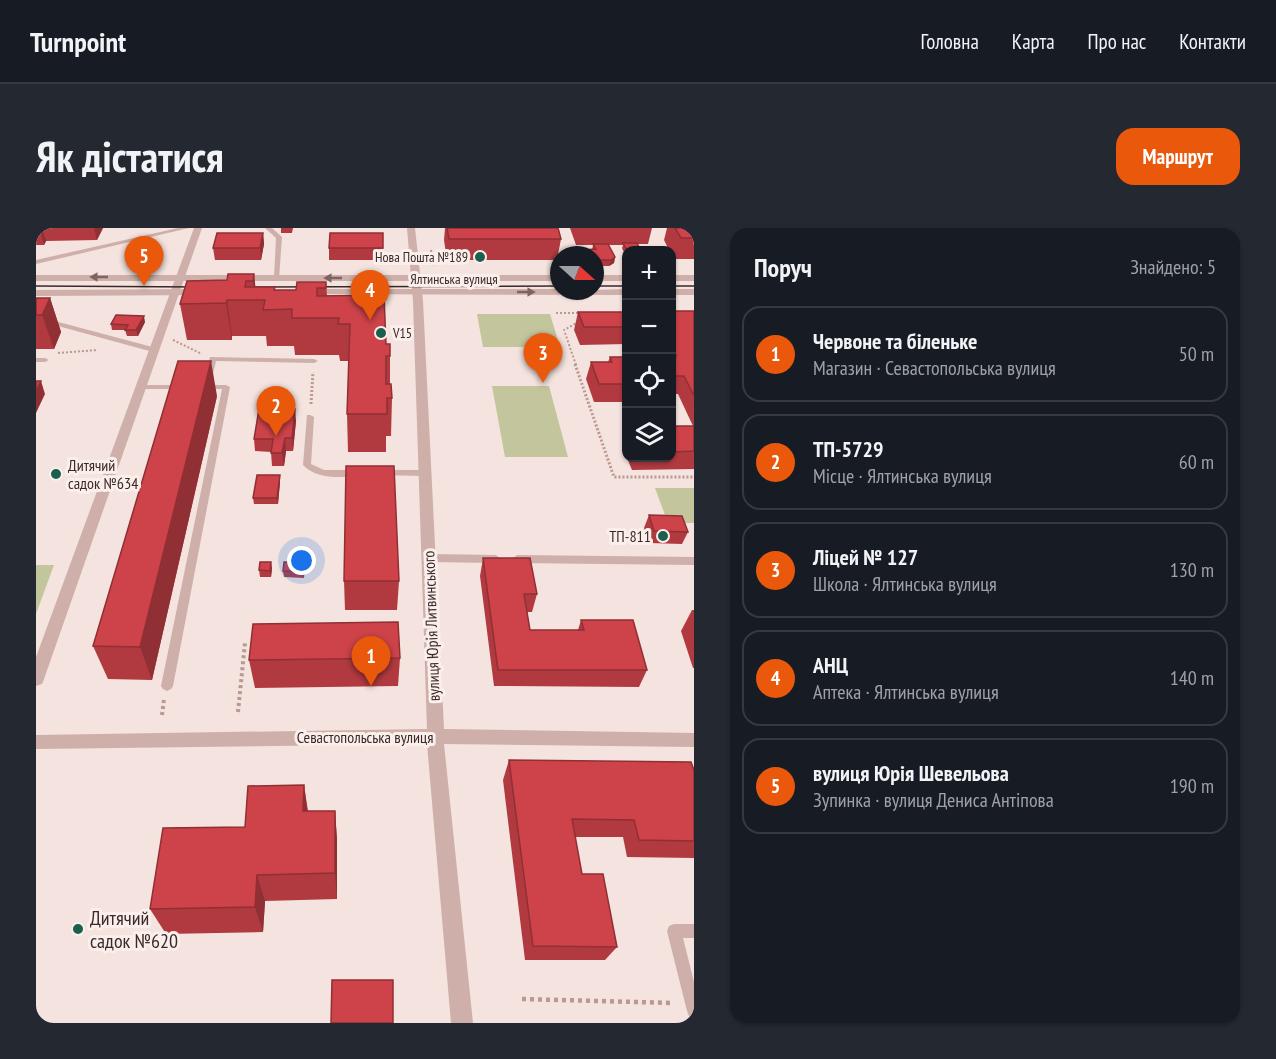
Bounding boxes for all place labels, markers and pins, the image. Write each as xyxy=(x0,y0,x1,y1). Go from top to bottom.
pin: 5 xyxy=(124,236,164,286)
place label: Нова Пошта №189 xyxy=(375,248,468,266)
marker: Нова Пошта №189 xyxy=(473,250,487,264)
pin: 4 xyxy=(350,270,390,320)
place label: V15 xyxy=(392,324,412,342)
marker: V15 xyxy=(374,326,388,340)
pin: 3 xyxy=(524,334,562,383)
pin: 2 xyxy=(256,386,296,436)
place label: Дитячий садок №634 xyxy=(68,455,138,493)
marker: Дитячий садок №634 xyxy=(49,467,63,481)
place label: ТП-811 xyxy=(609,526,651,546)
marker: ТП-811 xyxy=(656,529,670,543)
pin: 1 xyxy=(352,636,390,686)
place label: Дитячий садок №620 xyxy=(90,905,178,954)
marker: Дитячий садок №620 xyxy=(71,922,85,936)

